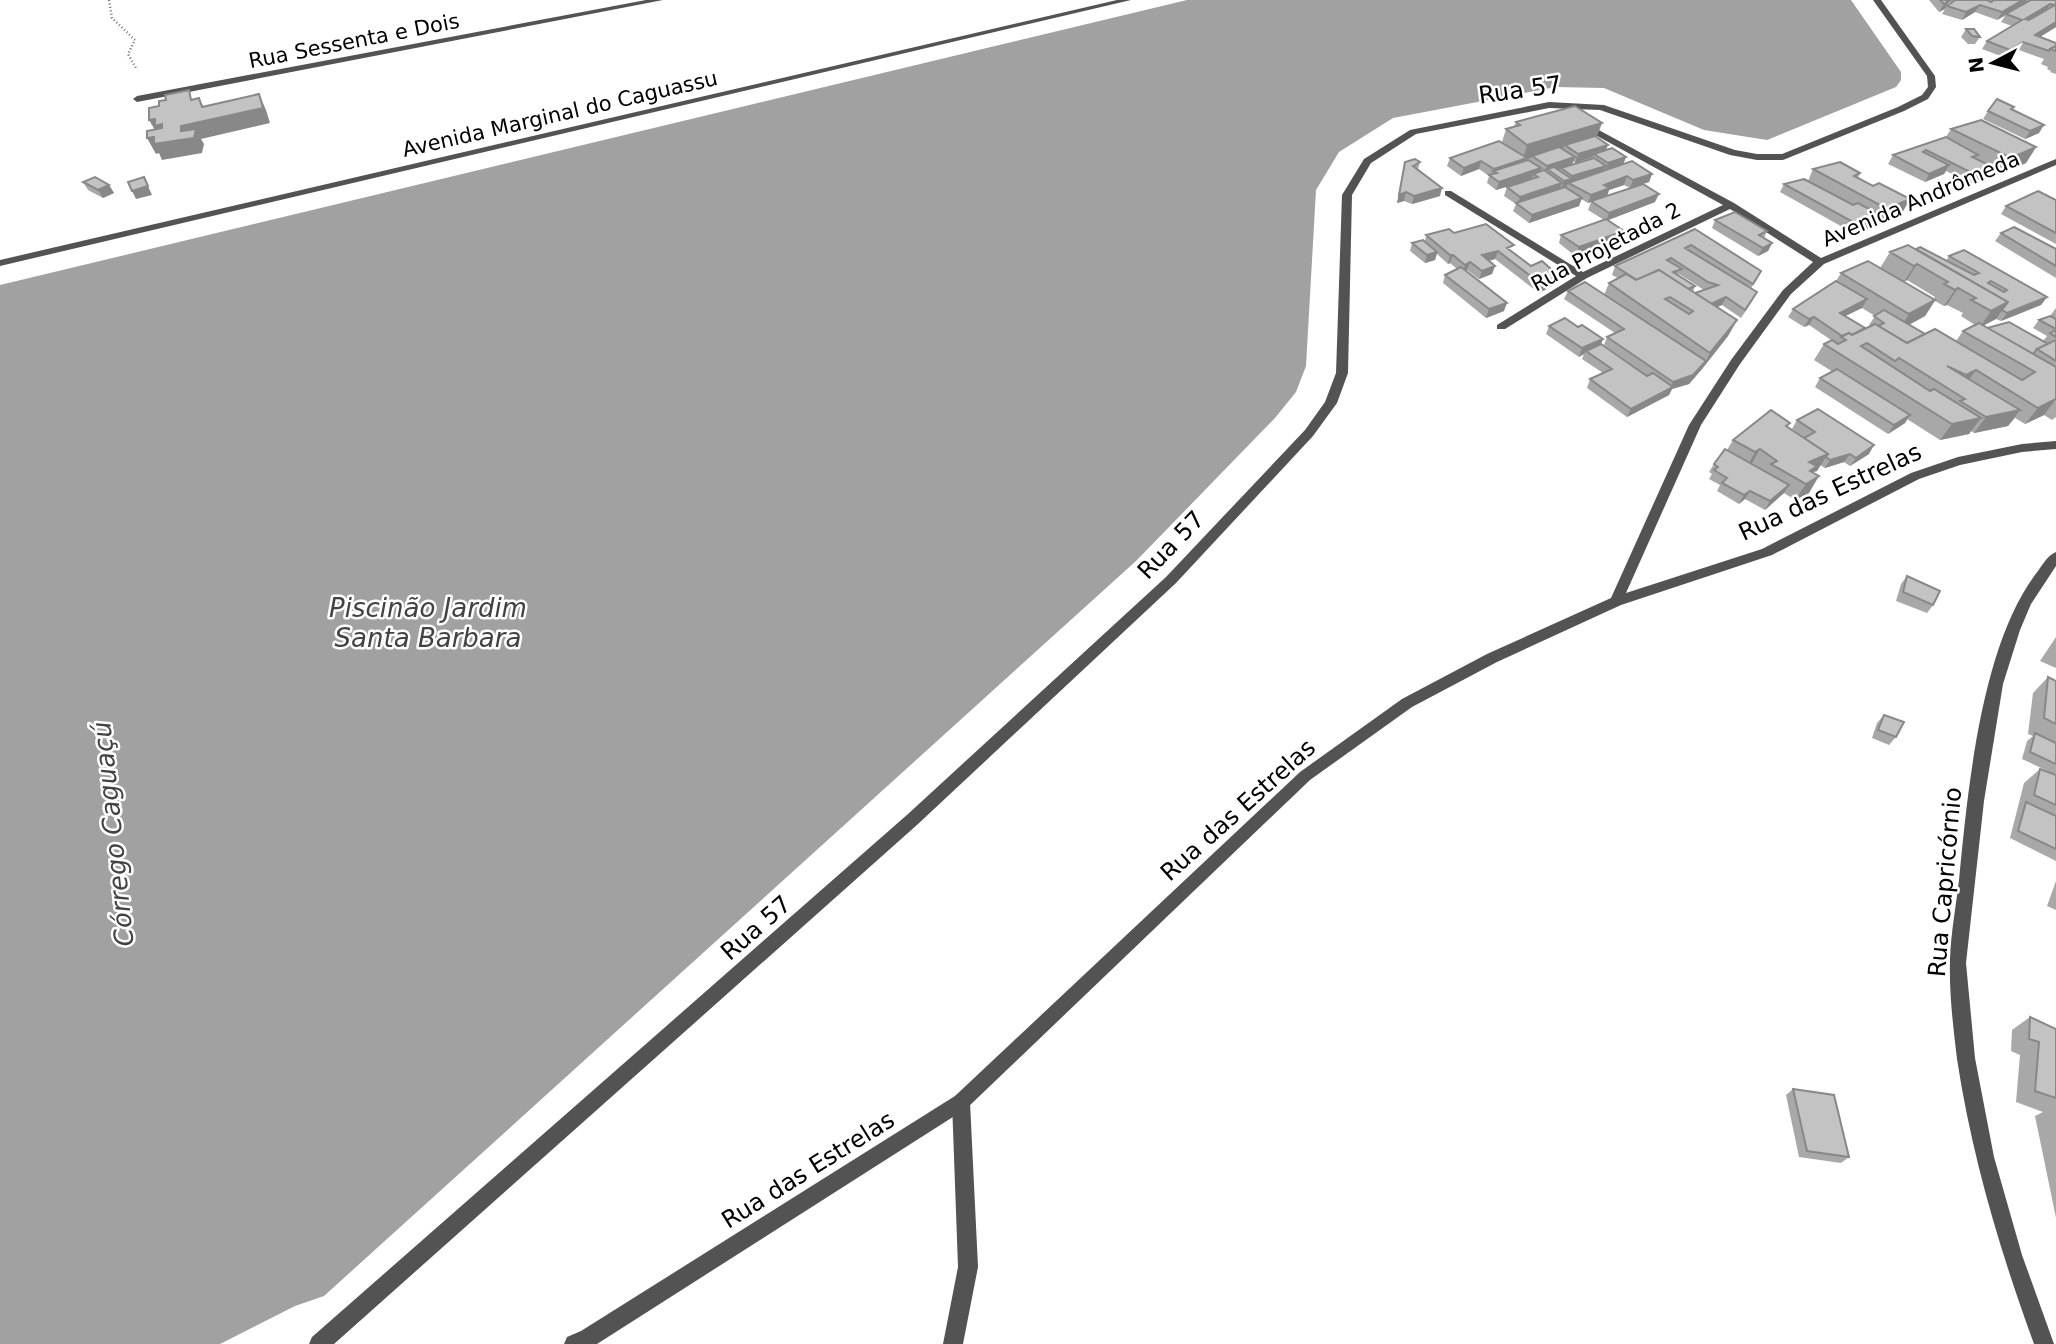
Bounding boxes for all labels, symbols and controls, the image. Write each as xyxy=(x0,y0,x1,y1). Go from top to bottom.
street label: Rua Sessenta e Dois xyxy=(247,9,461,73)
north arrow xyxy=(1958,28,2028,98)
text: N xyxy=(1964,56,1988,74)
street label: Avenida Marginal do Caguassu xyxy=(400,66,720,162)
street label: Rua 57 xyxy=(1477,70,1563,110)
street label: Avenida Andrômeda xyxy=(1819,147,2023,251)
street label: Rua Projetada 2 xyxy=(1527,197,1685,297)
street label: Rua das Estrelas xyxy=(1734,437,1926,547)
street label: Rua 57 xyxy=(1132,505,1210,585)
water label: Piscinão Jardim Santa Barbara xyxy=(329,593,527,653)
water label: Córrego Caguaçú xyxy=(86,720,140,948)
street label: Rua das Estrelas xyxy=(1155,733,1321,887)
street label: Rua Capricórnio xyxy=(1923,786,1967,978)
street label: Rua 57 xyxy=(715,890,797,966)
street label: Rua das Estrelas xyxy=(717,1106,899,1234)

